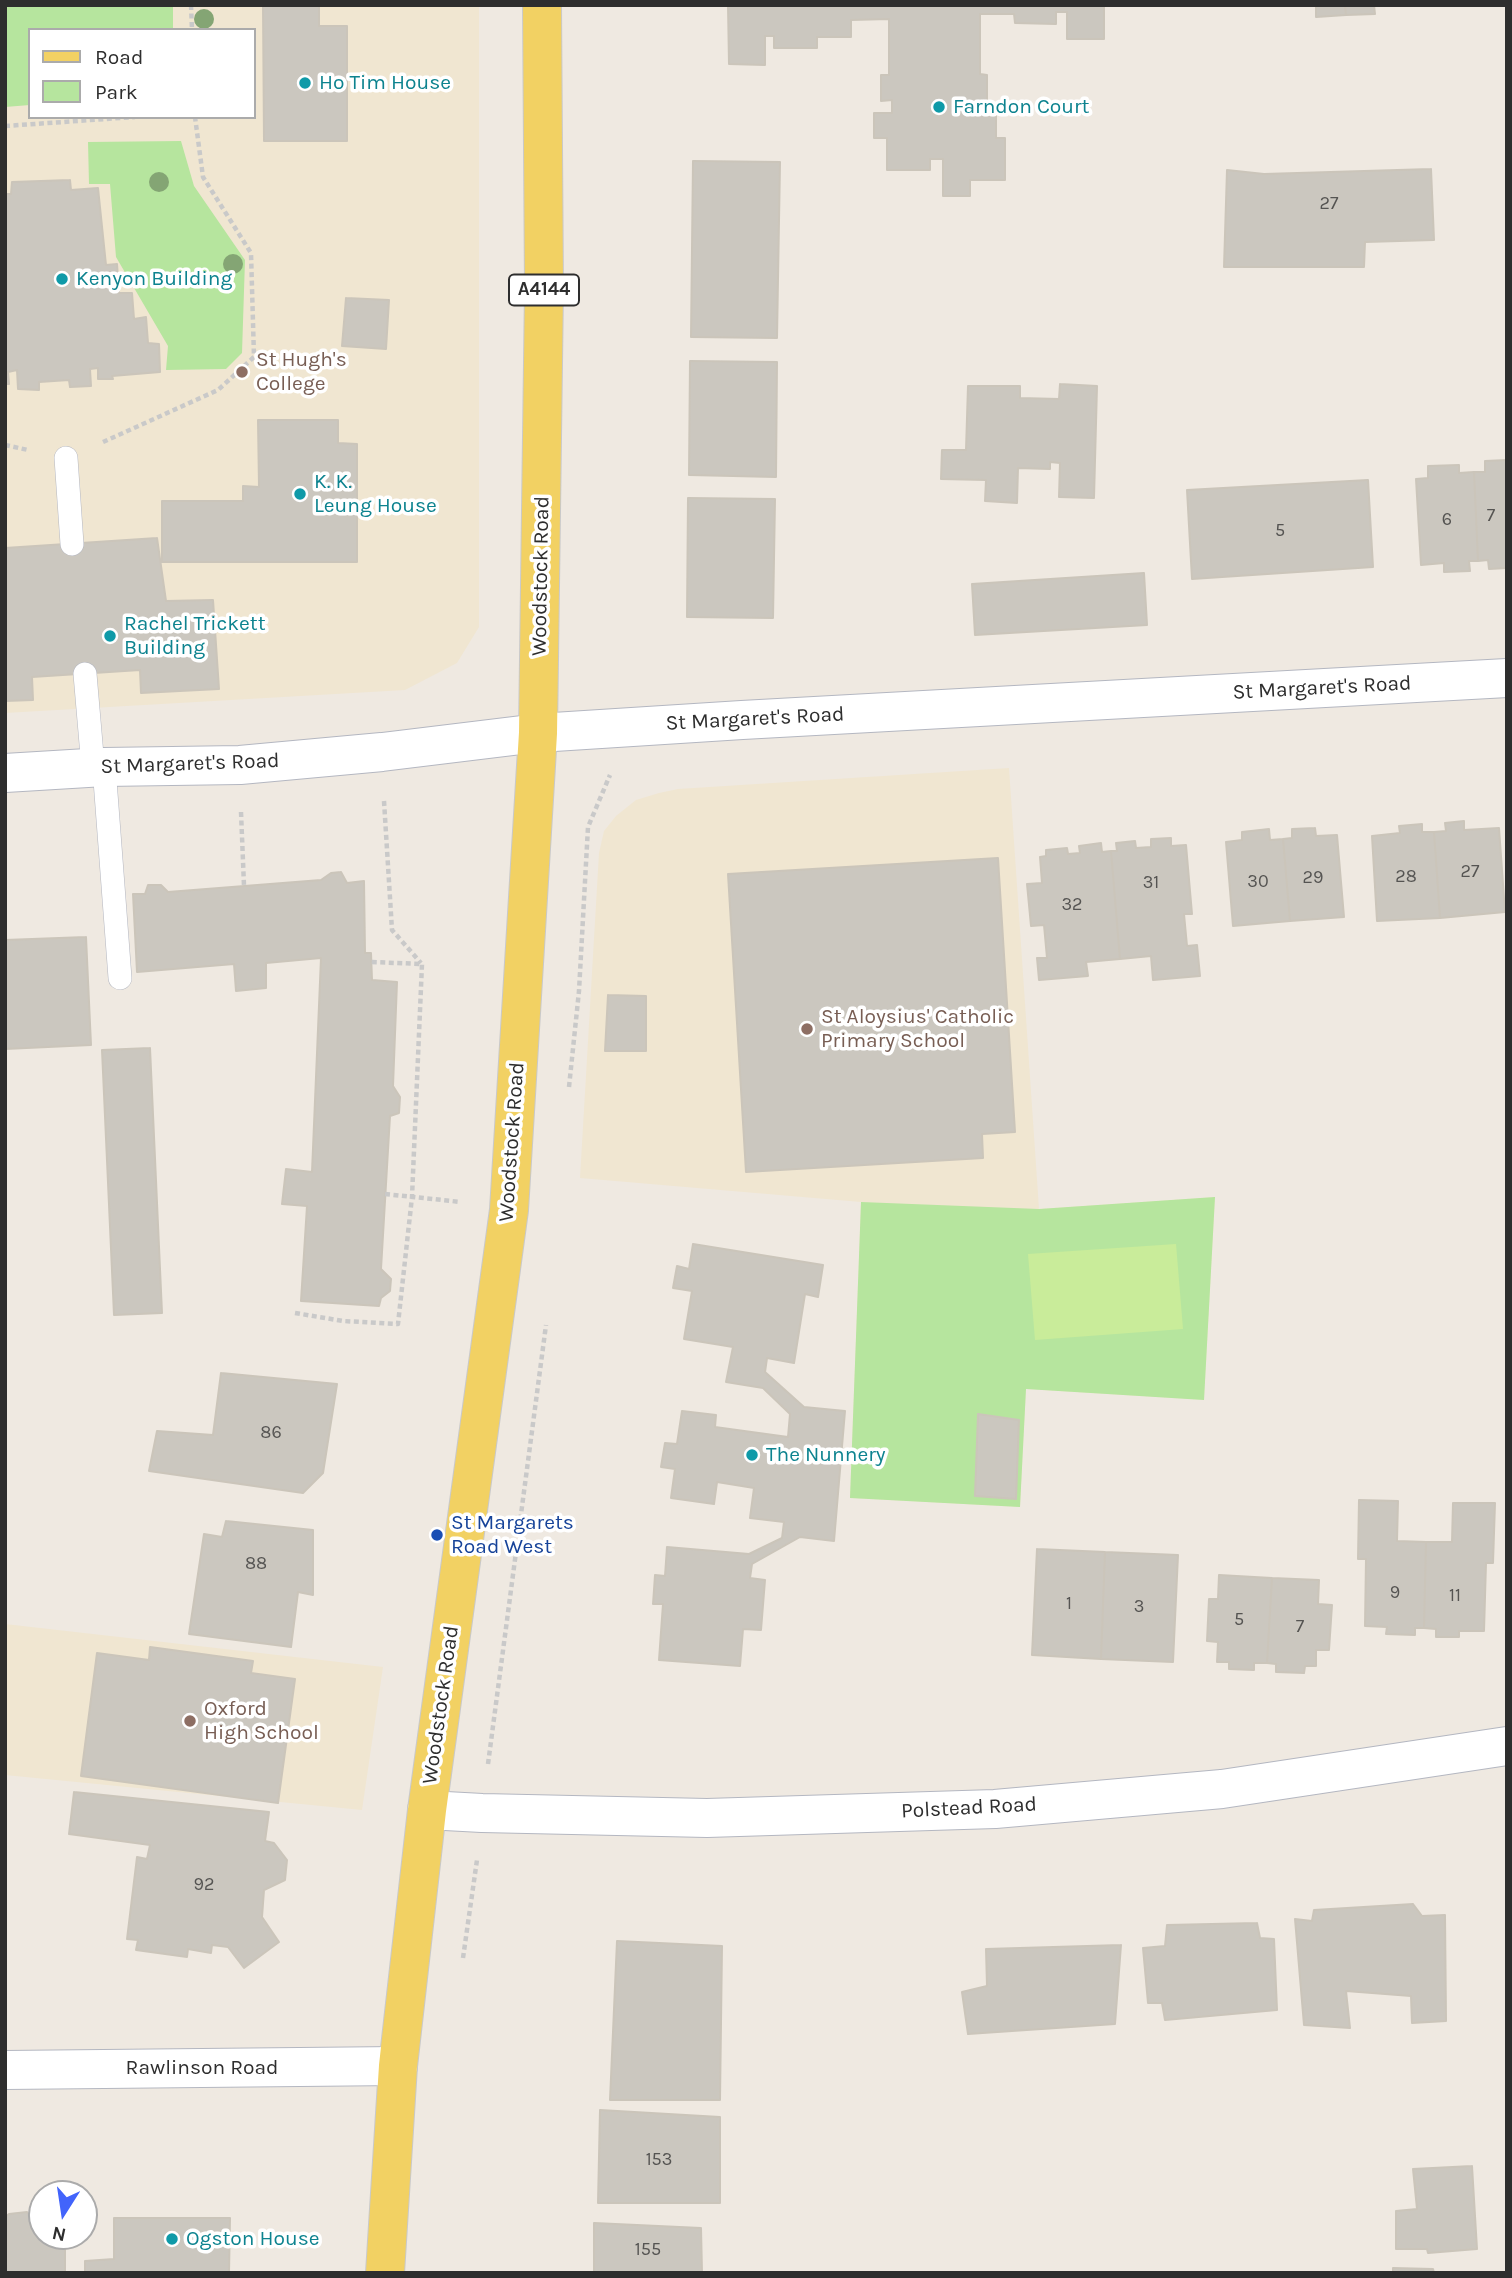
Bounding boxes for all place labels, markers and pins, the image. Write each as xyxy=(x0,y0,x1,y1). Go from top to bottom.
place label: Ho Tim House xyxy=(319,70,451,96)
marker: Ho Tim House xyxy=(297,75,313,91)
place label: Farndon Court xyxy=(953,94,1089,120)
marker: Farndon Court xyxy=(931,99,947,115)
place label: Kenyon Building xyxy=(76,266,232,292)
marker: Kenyon Building xyxy=(54,271,70,287)
place label: St Hugh's College xyxy=(256,347,347,397)
marker: St Hugh's College xyxy=(234,364,250,380)
place label: K. K. Leung House xyxy=(314,469,437,519)
marker: K. K. Leung House xyxy=(292,486,308,502)
place label: Rachel Trickett Building xyxy=(124,611,266,661)
marker: Rachel Trickett Building xyxy=(102,628,118,644)
place label: St Aloysius' Catholic Primary School xyxy=(821,1004,1014,1054)
marker: St Aloysius' Catholic Primary School xyxy=(799,1021,815,1037)
place label: The Nunnery xyxy=(766,1442,886,1468)
marker: The Nunnery xyxy=(744,1447,760,1463)
place label: St Margarets Road West xyxy=(451,1510,574,1560)
marker: St Margarets Road West xyxy=(429,1527,445,1543)
place label: Oxford High School xyxy=(204,1696,319,1746)
marker: Oxford High School xyxy=(182,1713,198,1729)
place label: Ogston House xyxy=(186,2226,320,2252)
marker: Ogston House xyxy=(164,2231,180,2247)

